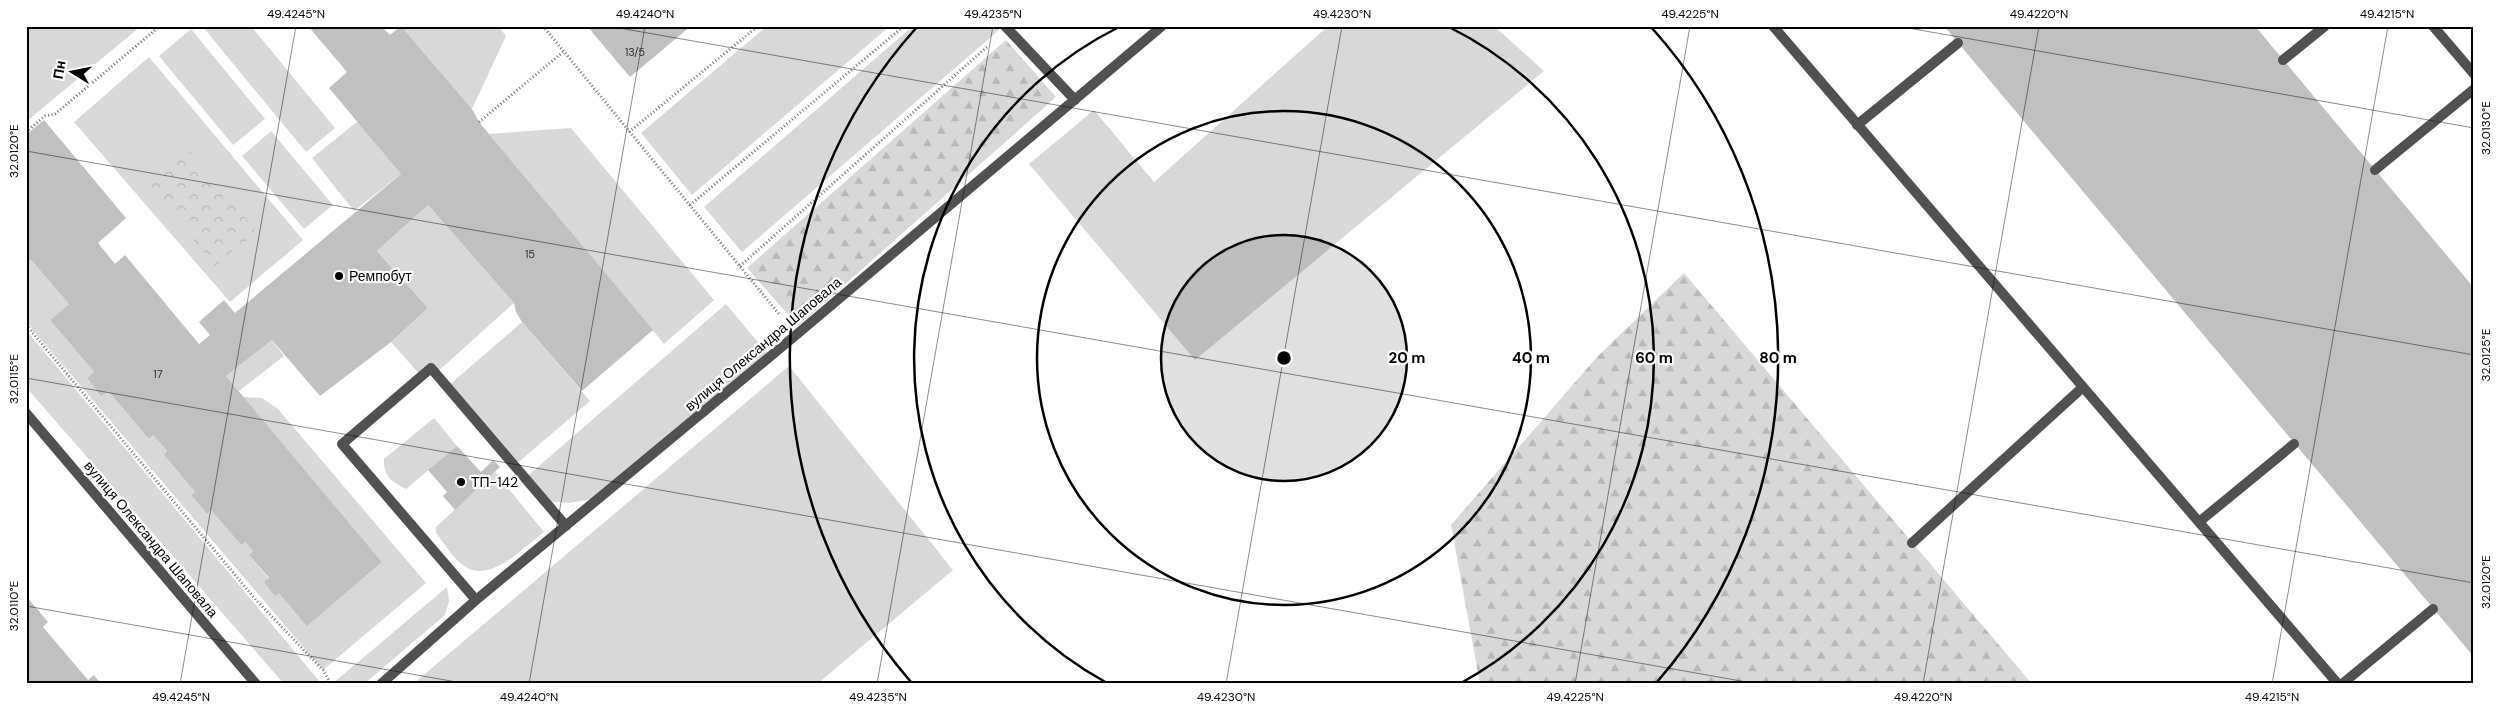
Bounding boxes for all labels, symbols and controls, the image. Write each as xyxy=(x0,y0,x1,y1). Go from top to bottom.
text: 49.4245°N xyxy=(267,6,325,22)
text: 49.4240°N xyxy=(616,6,674,22)
text: 49.4235°N xyxy=(964,6,1022,22)
text: 49.4230°N xyxy=(1313,6,1371,22)
text: 49.4225°N xyxy=(1661,6,1719,22)
text: 49.4220°N xyxy=(2010,6,2068,22)
text: 49.4215°N xyxy=(2360,6,2414,22)
house number: 13/5 xyxy=(625,45,645,59)
north arrow xyxy=(48,48,98,98)
text: Пн xyxy=(49,59,70,80)
text: 32.0130°E xyxy=(2478,101,2494,155)
text: 32.0120°E xyxy=(6,124,22,178)
house number: 15 xyxy=(525,247,535,261)
place label: Ремпобут xyxy=(349,267,412,285)
marker: Ремпобут xyxy=(333,270,345,282)
street label: вулиця Олександра Шаповала xyxy=(681,273,845,415)
text: 32.0125°E xyxy=(2478,328,2494,381)
text: 20 m xyxy=(1389,348,1425,368)
text: 40 m xyxy=(1512,348,1550,368)
text: 60 m xyxy=(1635,348,1673,368)
text: 80 m xyxy=(1759,348,1797,368)
centre of rings xyxy=(1275,349,1293,367)
text: 32.0115°E xyxy=(6,354,22,404)
house number: 17 xyxy=(153,367,163,381)
street label: вулиця Олександра Шаповала xyxy=(80,457,222,621)
place label: ТП-142 xyxy=(471,473,518,491)
marker: ТП-142 xyxy=(455,476,467,488)
text: 32.0120°E xyxy=(2478,555,2494,609)
text: 32.0110°E xyxy=(6,580,22,631)
text: 49.4245°N xyxy=(152,689,210,705)
text: 49.4240°N xyxy=(500,689,558,705)
text: 49.4235°N xyxy=(849,689,907,705)
text: 49.4230°N xyxy=(1197,689,1255,705)
text: 49.4225°N xyxy=(1546,689,1604,705)
text: 49.4220°N xyxy=(1894,689,1952,705)
text: 49.4215°N xyxy=(2245,689,2299,705)

